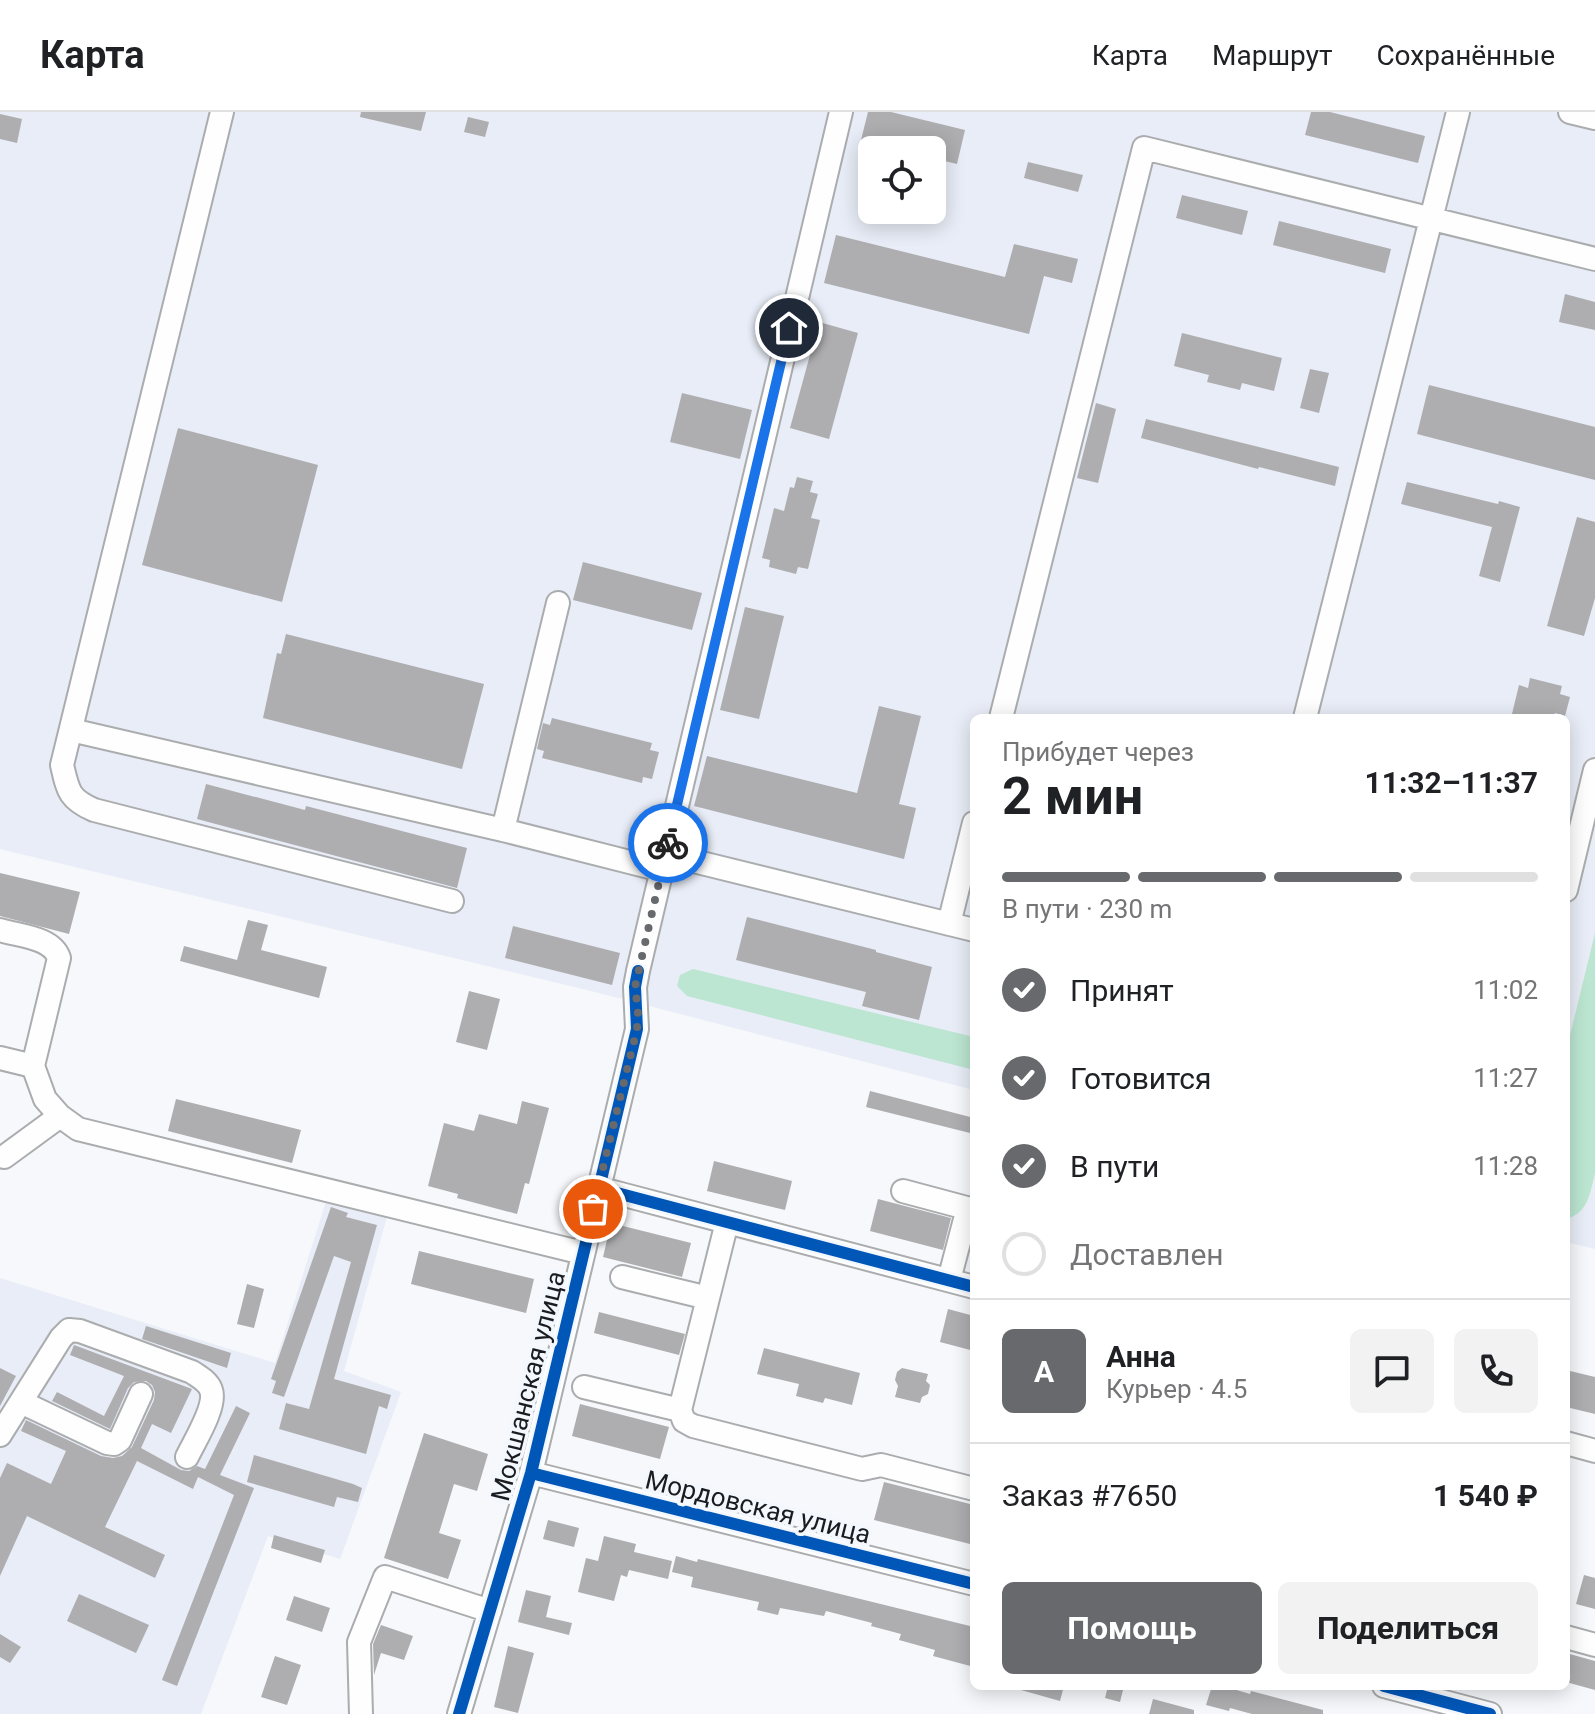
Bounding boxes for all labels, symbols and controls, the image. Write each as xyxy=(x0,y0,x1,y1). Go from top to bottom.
text: Карта xyxy=(40,33,145,77)
text: Карта xyxy=(1092,39,1168,72)
text: Маршрут xyxy=(1212,39,1332,72)
text: Сохранённые xyxy=(1376,39,1555,72)
map controls xyxy=(858,136,946,224)
button: locate xyxy=(858,136,946,224)
pin xyxy=(755,294,823,362)
icon: home xyxy=(767,306,811,350)
text: Прибудет через xyxy=(1002,737,1194,767)
text: 11:32–11:37 xyxy=(1364,765,1538,800)
text: 2 мин xyxy=(1002,766,1143,827)
courier xyxy=(628,803,708,883)
icon: bike xyxy=(646,821,690,865)
text: В пути · 230 m xyxy=(1002,894,1172,924)
icon: check xyxy=(1002,968,1046,1012)
text: Принят xyxy=(1070,973,1174,1008)
text: 11:02 xyxy=(1473,975,1538,1005)
icon: check xyxy=(1002,1056,1046,1100)
text: Готовится xyxy=(1070,1061,1212,1096)
text: 11:27 xyxy=(1473,1063,1538,1093)
icon: check xyxy=(1002,1144,1046,1188)
text: В пути xyxy=(1070,1149,1159,1184)
text: 11:28 xyxy=(1473,1151,1538,1181)
pin xyxy=(559,1175,627,1243)
icon: bag xyxy=(571,1187,615,1231)
text: Доставлен xyxy=(1070,1237,1224,1272)
street label: Мокшанская улица xyxy=(485,1268,571,1504)
button: chat xyxy=(1350,1329,1434,1413)
button: phone xyxy=(1454,1329,1538,1413)
text: Анна xyxy=(1106,1339,1176,1374)
text: А xyxy=(1034,1354,1054,1389)
text: Курьер · 4.5 xyxy=(1106,1374,1247,1404)
street label: Мордовская улица xyxy=(642,1464,874,1550)
text: Заказ #7650 xyxy=(1002,1478,1177,1513)
text: 1 540 ₽ xyxy=(1433,1478,1538,1513)
button: Помощь xyxy=(1002,1582,1262,1674)
button: Поделиться xyxy=(1278,1582,1538,1674)

